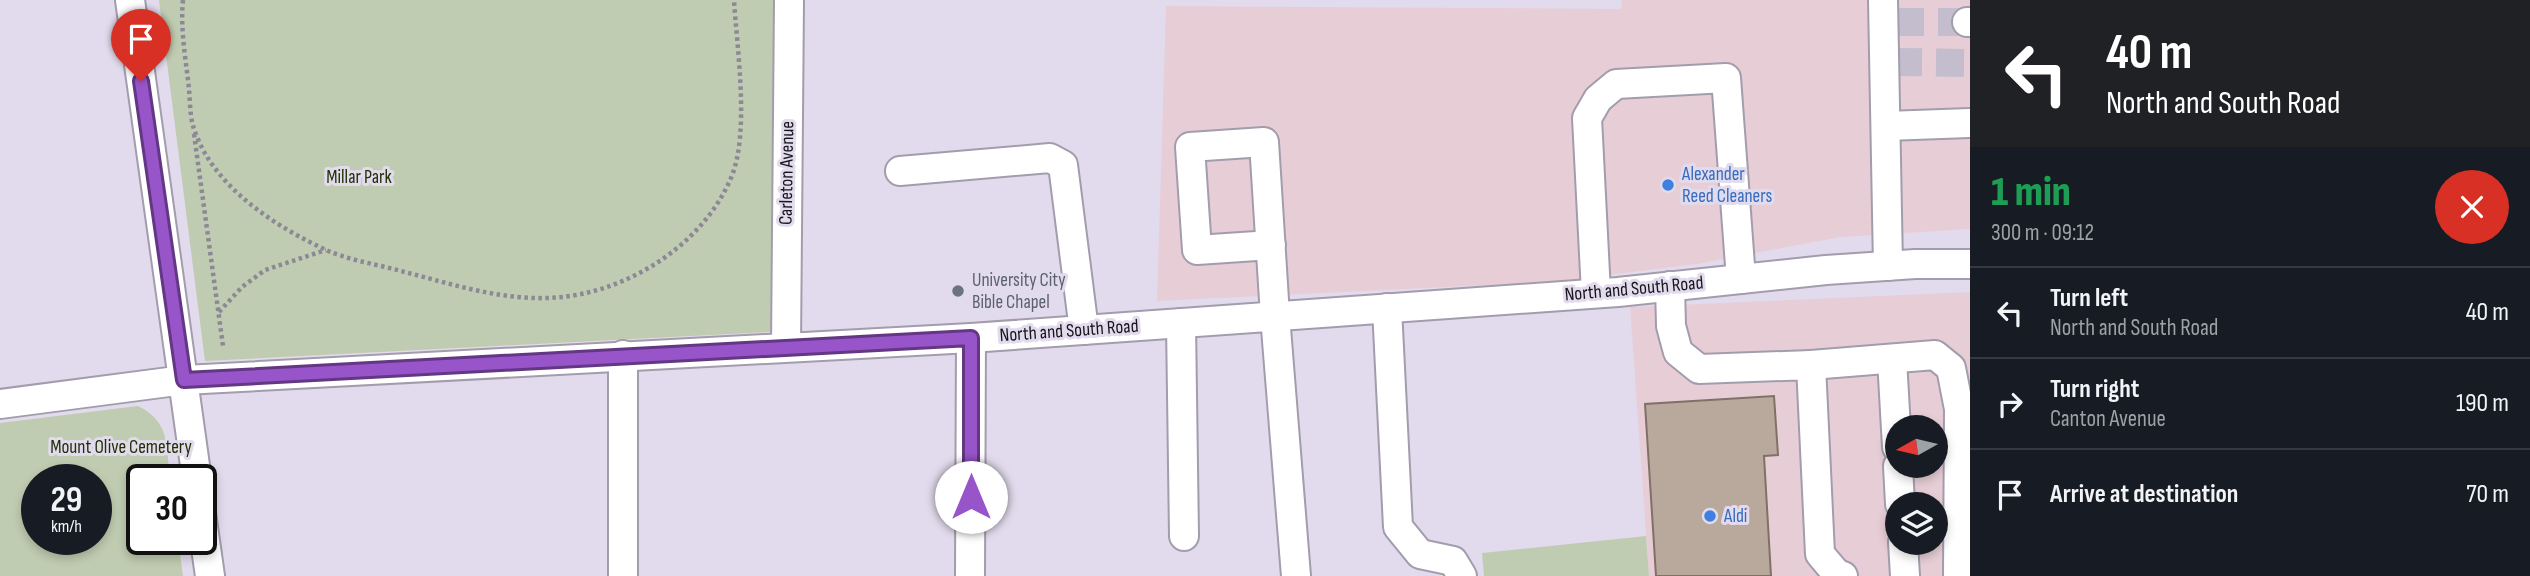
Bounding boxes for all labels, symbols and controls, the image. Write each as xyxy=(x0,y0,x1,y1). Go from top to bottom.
pin xyxy=(111,9,171,81)
icon: arrive xyxy=(122,20,160,58)
text: 40 m xyxy=(2106,24,2192,83)
icon: left xyxy=(1991,28,2082,119)
text: North and South Road xyxy=(2106,84,2340,123)
street label: Carleton Avenue xyxy=(775,121,799,225)
place label: Alexander Reed Cleaners xyxy=(1681,163,1772,208)
park label: Millar Park xyxy=(326,166,392,189)
text: 1 min xyxy=(1991,167,2071,218)
button: close xyxy=(2435,170,2509,244)
marker: Alexander Reed Cleaners xyxy=(1660,177,1676,193)
text: 300 m · 09:12 xyxy=(1991,219,2094,247)
place label: University City Bible Chapel xyxy=(972,269,1066,314)
street label: North and South Road xyxy=(1564,271,1704,307)
marker: University City Bible Chapel xyxy=(950,283,966,299)
text: Turn left xyxy=(2050,283,2128,314)
icon: left xyxy=(1991,294,2029,332)
text: 40 m xyxy=(2466,297,2509,328)
text: North and South Road xyxy=(2050,314,2218,342)
street label: North and South Road xyxy=(999,315,1139,347)
text: Turn right xyxy=(2050,374,2139,405)
icon: right xyxy=(1991,385,2029,423)
text: 190 m xyxy=(2456,388,2509,419)
text: Canton Avenue xyxy=(2050,405,2166,433)
north arrow xyxy=(1885,415,1948,478)
map controls xyxy=(1885,415,1948,555)
park label: Mount Olive Cemetery xyxy=(50,436,192,459)
position arrow xyxy=(934,460,1008,534)
speed limit sign: 30 xyxy=(126,464,217,555)
icon: arrive xyxy=(1991,476,2029,514)
text: 29 xyxy=(51,479,82,522)
text: Arrive at destination xyxy=(2050,479,2238,510)
text: 70 m xyxy=(2466,479,2509,510)
button: layers xyxy=(1885,492,1948,555)
place label: Aldi xyxy=(1723,505,1747,528)
marker: Aldi xyxy=(1702,508,1718,524)
text: km/h xyxy=(51,516,82,537)

